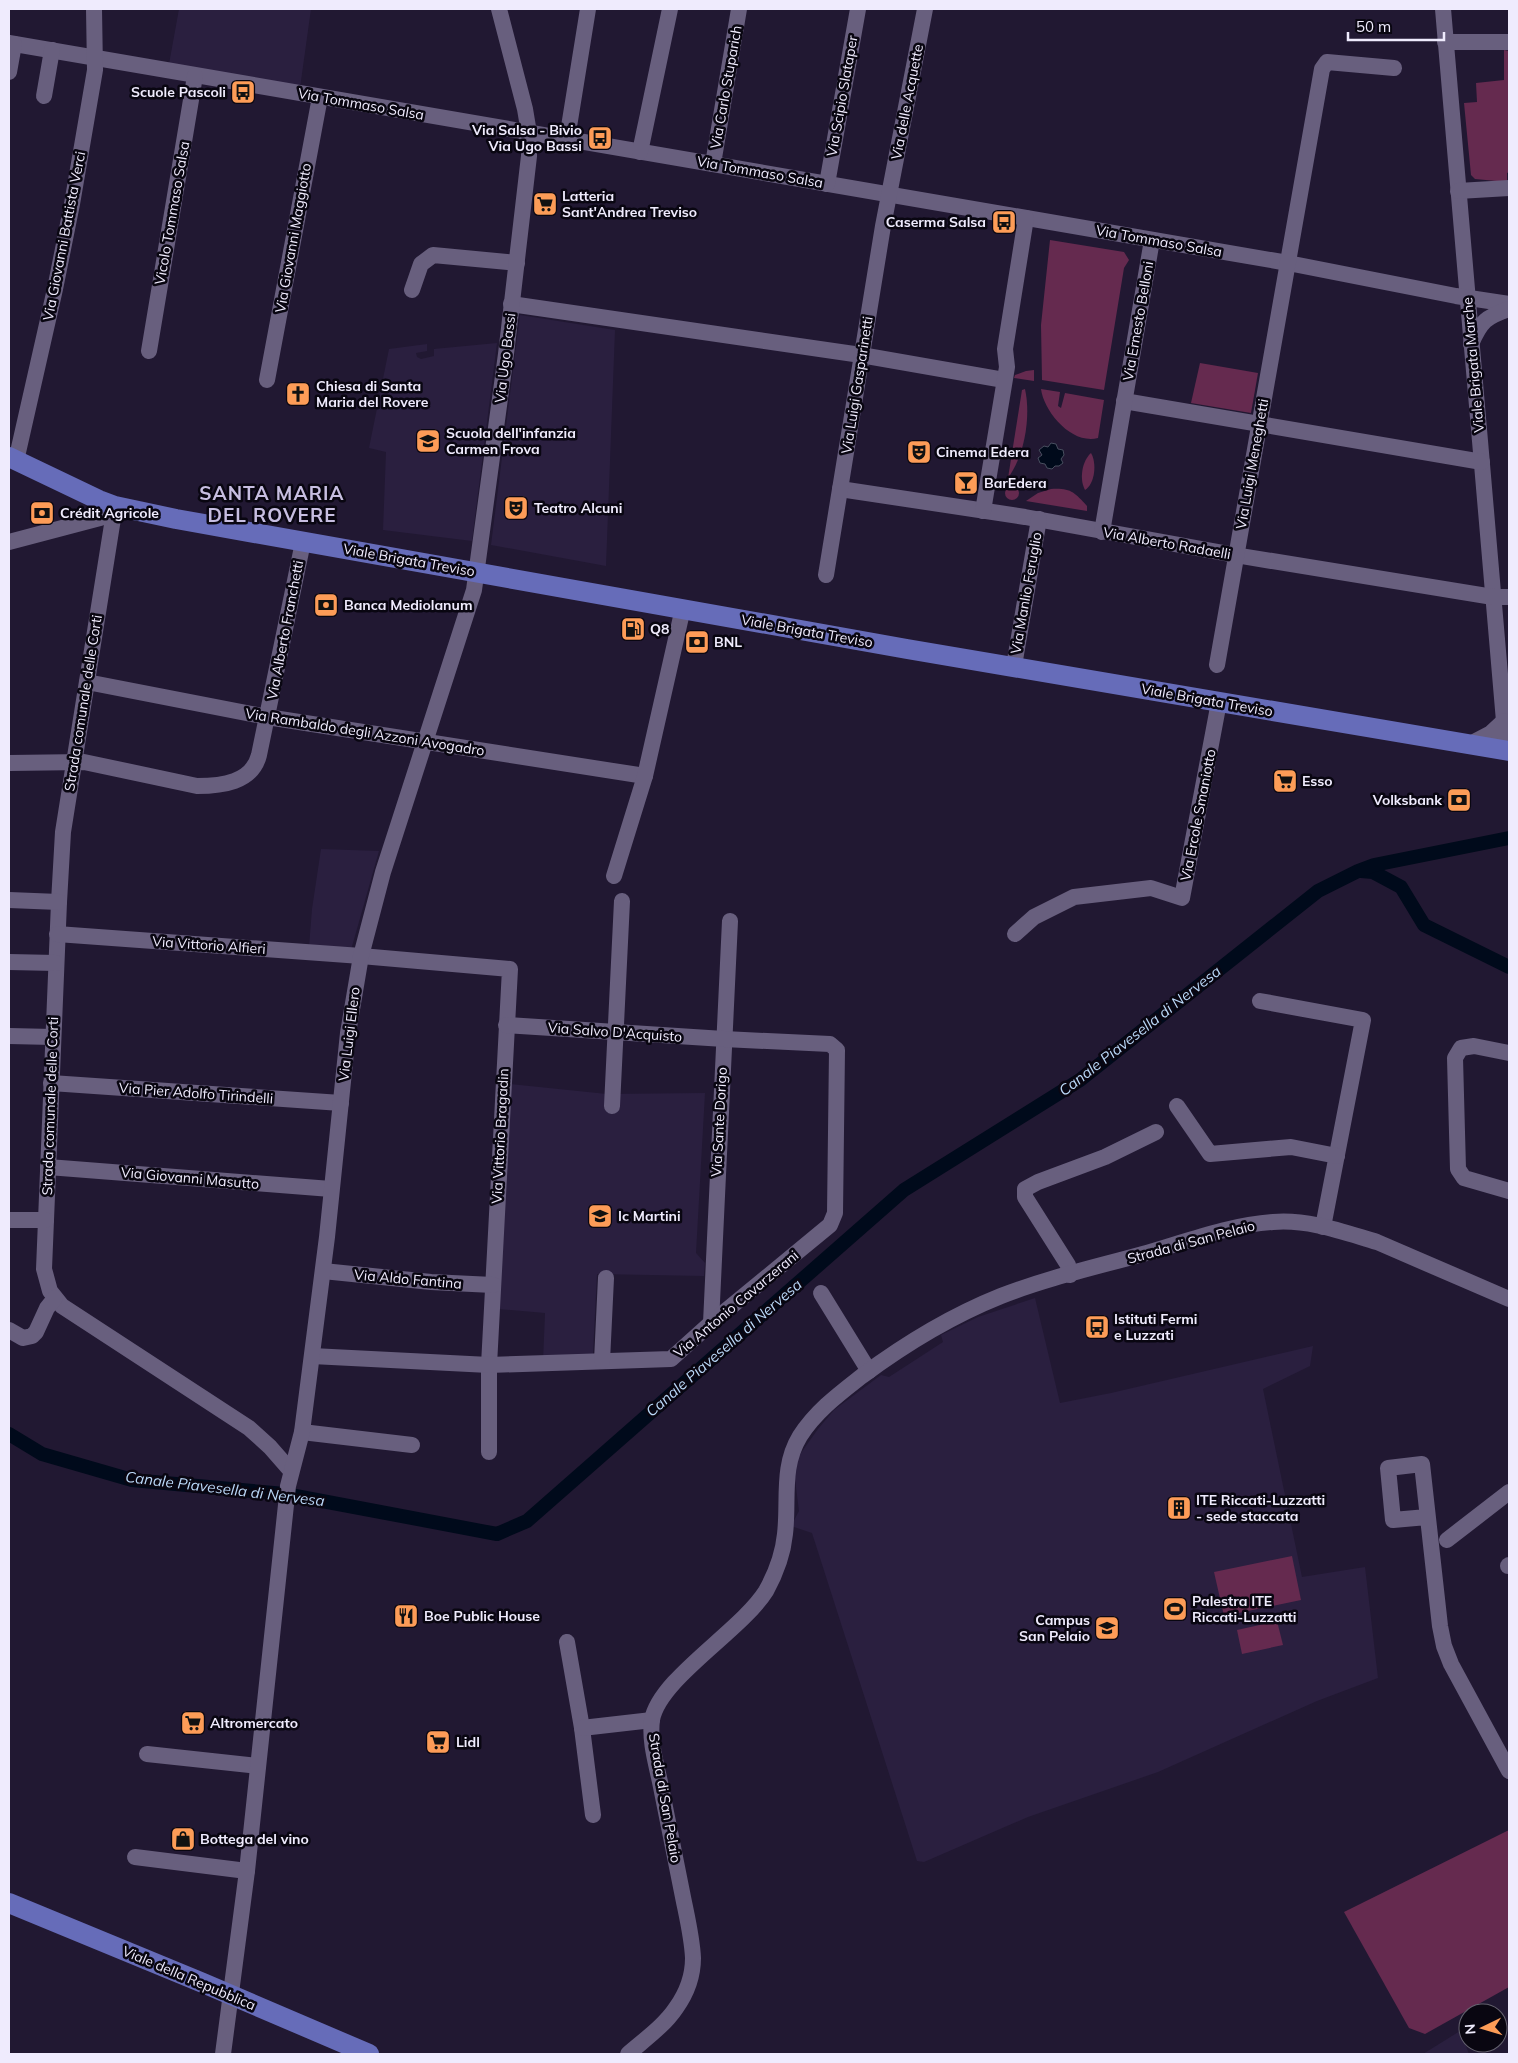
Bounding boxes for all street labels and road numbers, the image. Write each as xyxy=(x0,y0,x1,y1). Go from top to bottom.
street label: Via Carlo Stuparich xyxy=(706,24,746,150)
street label: Via Scipio Slataper xyxy=(823,33,862,158)
street label: Via delle Acquette xyxy=(887,43,927,161)
street label: Via Tommaso Salsa xyxy=(296,84,426,124)
street label: Vicolo Tommaso Salsa xyxy=(150,140,194,286)
street label: Via Giovanni Battista Verci xyxy=(39,150,89,322)
street label: Via Tommaso Salsa xyxy=(695,152,825,192)
street label: Via Giovanni Maggiotto xyxy=(271,162,315,314)
street label: Via Tommaso Salsa xyxy=(1094,221,1224,261)
street label: Via Ernesto Belloni xyxy=(1119,260,1157,382)
street label: Viale Brigata Marche xyxy=(1458,296,1488,434)
street label: Via Ugo Bassi xyxy=(491,312,519,404)
street label: Via Luigi Gasparinetti xyxy=(837,315,877,455)
street label: Via Luigi Meneghetti xyxy=(1232,397,1272,531)
street label: Via Alberto Radaelli xyxy=(1102,523,1232,563)
street label: Via Manlio Feruglio xyxy=(1006,531,1046,655)
street label: Viale Brigata Treviso xyxy=(342,540,476,580)
street label: Via Alberto Franchetti xyxy=(263,559,307,701)
street label: Viale Brigata Treviso xyxy=(740,611,874,651)
street label: Strada comunale delle Corti xyxy=(60,613,106,793)
street label: Viale Brigata Treviso xyxy=(1140,680,1274,720)
street label: Via Rambaldo degli Azzoni Avogadro xyxy=(244,704,486,760)
street label: Via Ercole Smaniotto xyxy=(1176,747,1220,883)
street label: Via Vittorio Alfieri xyxy=(152,932,266,958)
street label: Via Luigi Ellero xyxy=(334,986,364,1082)
street label: Strada comunale delle Corti xyxy=(38,1016,62,1196)
street label: Via Salvo D'Acquisto xyxy=(547,1018,683,1046)
street label: Via Sante Dorigo xyxy=(707,1067,731,1177)
street label: Via Vittorio Bragadin xyxy=(487,1068,513,1204)
street label: Via Pier Adolfo Tirindelli xyxy=(118,1079,274,1107)
street label: Via Giovanni Masutto xyxy=(120,1163,260,1193)
street label: Strada di San Pelaio xyxy=(1125,1216,1257,1268)
street label: Via Antonio Cavarzerani xyxy=(670,1246,802,1362)
street label: Via Aldo Fantina xyxy=(353,1265,463,1293)
street label: Strada di San Pelaio xyxy=(645,1732,685,1864)
street label: Viale della Repubblica xyxy=(120,1942,258,2014)

